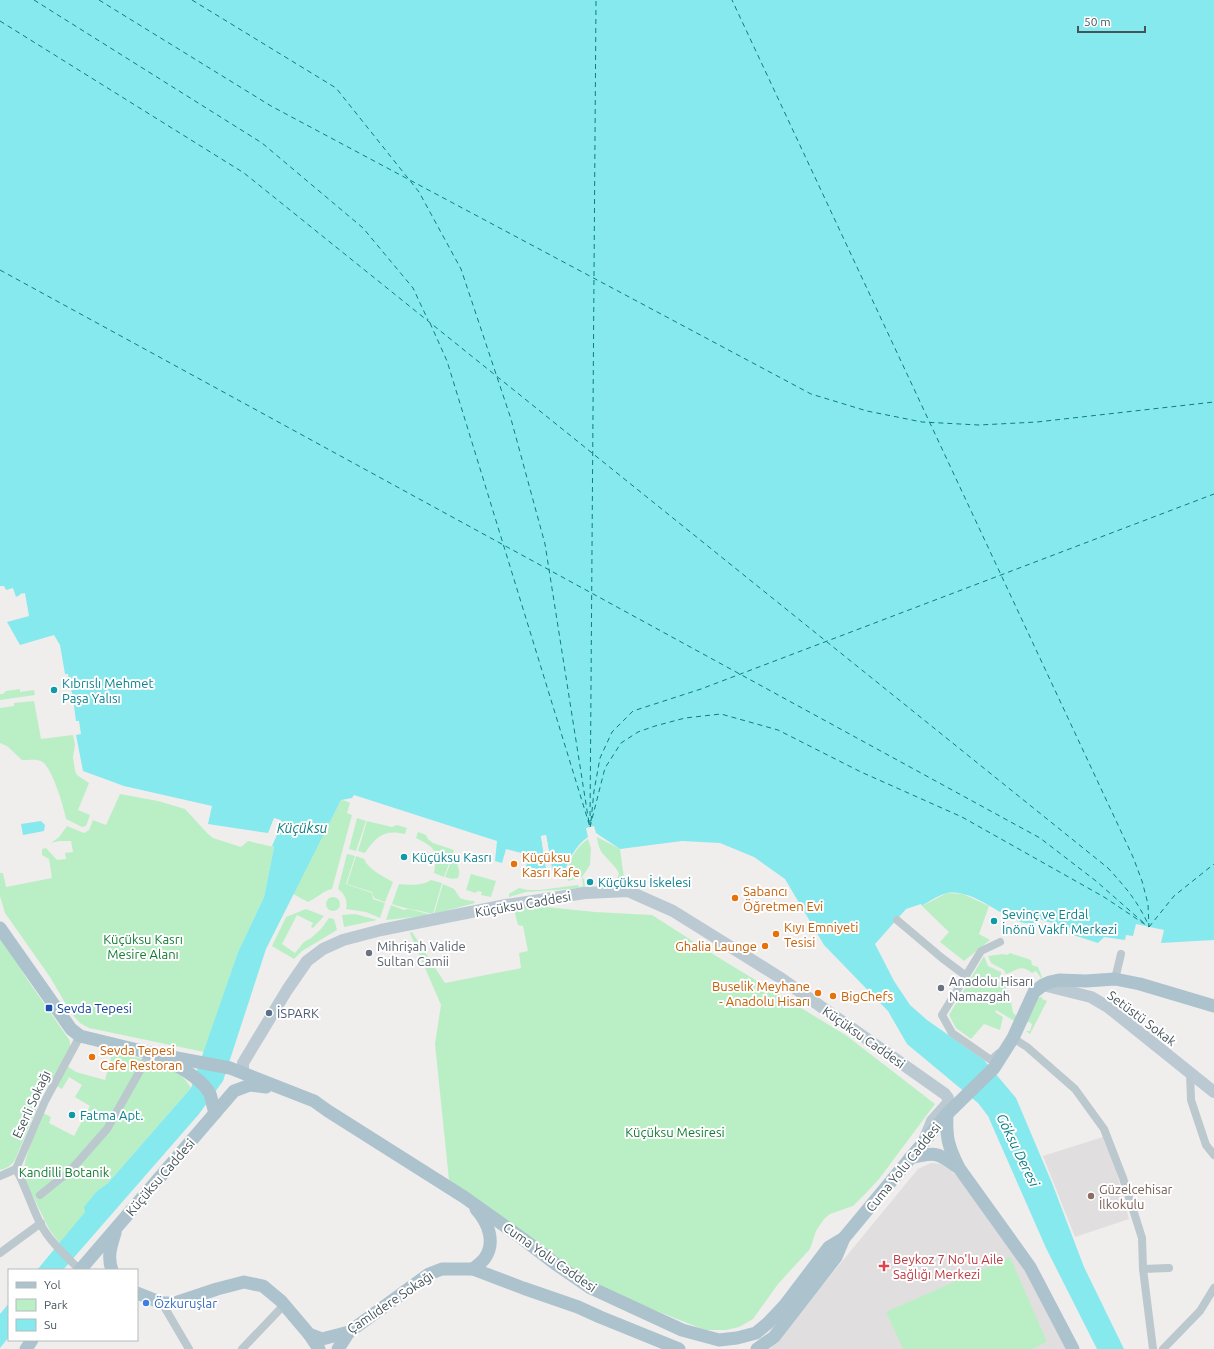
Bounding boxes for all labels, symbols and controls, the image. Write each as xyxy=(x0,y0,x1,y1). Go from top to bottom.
scale bar xyxy=(1078,8,1145,34)
text: 50 m xyxy=(1084,15,1111,28)
place label: Kıbrıslı Mehmet Paşa Yalısı xyxy=(62,676,154,705)
marker: Kıbrıslı Mehmet Paşa Yalısı xyxy=(49,685,59,695)
water label: Küçüksu xyxy=(277,820,328,836)
place label: Küçüksu Kasrı xyxy=(412,850,492,864)
place label: Küçüksu Kasrı Kafe xyxy=(522,850,580,879)
marker: Küçüksu Kasrı xyxy=(399,852,409,862)
marker: Küçüksu Kasrı Kafe xyxy=(509,859,519,869)
place label: Küçüksu İskelesi xyxy=(598,874,691,889)
marker: Küçüksu İskelesi xyxy=(585,877,595,887)
place label: Sabancı Öğretmen Evi xyxy=(743,884,823,913)
street label: Küçüksu Caddesi xyxy=(474,889,572,919)
marker: Sabancı Öğretmen Evi xyxy=(730,893,740,903)
place label: Sevinç ve Erdal İnönü Vakfı Merkezi xyxy=(1002,907,1117,936)
marker: Sevinç ve Erdal İnönü Vakfı Merkezi xyxy=(989,916,999,926)
place label: Kıyı Emniyeti Tesisi xyxy=(784,920,858,949)
marker: Kıyı Emniyeti Tesisi xyxy=(771,929,781,939)
park label: Küçüksu Kasrı Mesire Alanı xyxy=(103,932,183,961)
place label: Mihrişah Valide Sultan Camii xyxy=(377,939,466,968)
place label: Ghalia Launge xyxy=(675,939,757,953)
marker: Ghalia Launge xyxy=(760,941,770,951)
marker: Mihrişah Valide Sultan Camii xyxy=(364,948,374,958)
place label: Anadolu Hisarı Namazgah xyxy=(949,974,1033,1003)
place label: Buselik Meyhane - Anadolu Hisarı xyxy=(712,979,810,1008)
marker: Anadolu Hisarı Namazgah xyxy=(936,983,946,993)
marker: Buselik Meyhane - Anadolu Hisarı xyxy=(813,988,823,998)
street label: Setüstü Sokak xyxy=(1105,988,1179,1048)
place label: BigChefs xyxy=(841,989,893,1003)
marker: BigChefs xyxy=(828,991,838,1001)
place label: Sevda Tepesi xyxy=(57,1001,132,1015)
marker: Sevda Tepesi xyxy=(44,1003,54,1013)
street label: Küçüksu Caddesi xyxy=(820,1003,908,1071)
place label: İSPARK xyxy=(277,1005,319,1020)
marker: İSPARK xyxy=(264,1008,274,1018)
place label: Sevda Tepesi Cafe Restoran xyxy=(100,1043,182,1072)
marker: Sevda Tepesi Cafe Restoran xyxy=(87,1052,97,1062)
street label: Eserli Sokağı xyxy=(9,1068,53,1140)
place label: Fatma Apt. xyxy=(80,1108,144,1122)
marker: Fatma Apt. xyxy=(67,1110,77,1120)
water label: Göksu Deresi xyxy=(993,1111,1043,1190)
street label: Cuma Yolu Caddesi xyxy=(863,1120,943,1214)
park label: Küçüksu Mesiresi xyxy=(625,1125,725,1139)
street label: Küçüksu Caddesi xyxy=(123,1136,197,1218)
park label: Kandilli Botanik xyxy=(19,1165,110,1179)
place label: Güzelcehisar İlkokulu xyxy=(1099,1182,1173,1211)
marker: Güzelcehisar İlkokulu xyxy=(1086,1191,1096,1201)
street label: Cuma Yolu Caddesi xyxy=(501,1220,599,1294)
place label: Beykoz 7 No'lu Aile Sağlığı Merkezi xyxy=(893,1252,1004,1281)
marker: Beykoz 7 No'lu Aile Sağlığı Merkezi xyxy=(878,1260,890,1272)
street label: Çamlıdere Sokağı xyxy=(344,1268,436,1336)
legend xyxy=(8,1269,138,1341)
text: Yol xyxy=(44,1278,61,1291)
place label: Özkuruşlar xyxy=(154,1295,217,1310)
text: Park xyxy=(44,1298,68,1311)
marker: Özkuruşlar xyxy=(141,1298,151,1308)
text: Su xyxy=(44,1318,57,1331)

